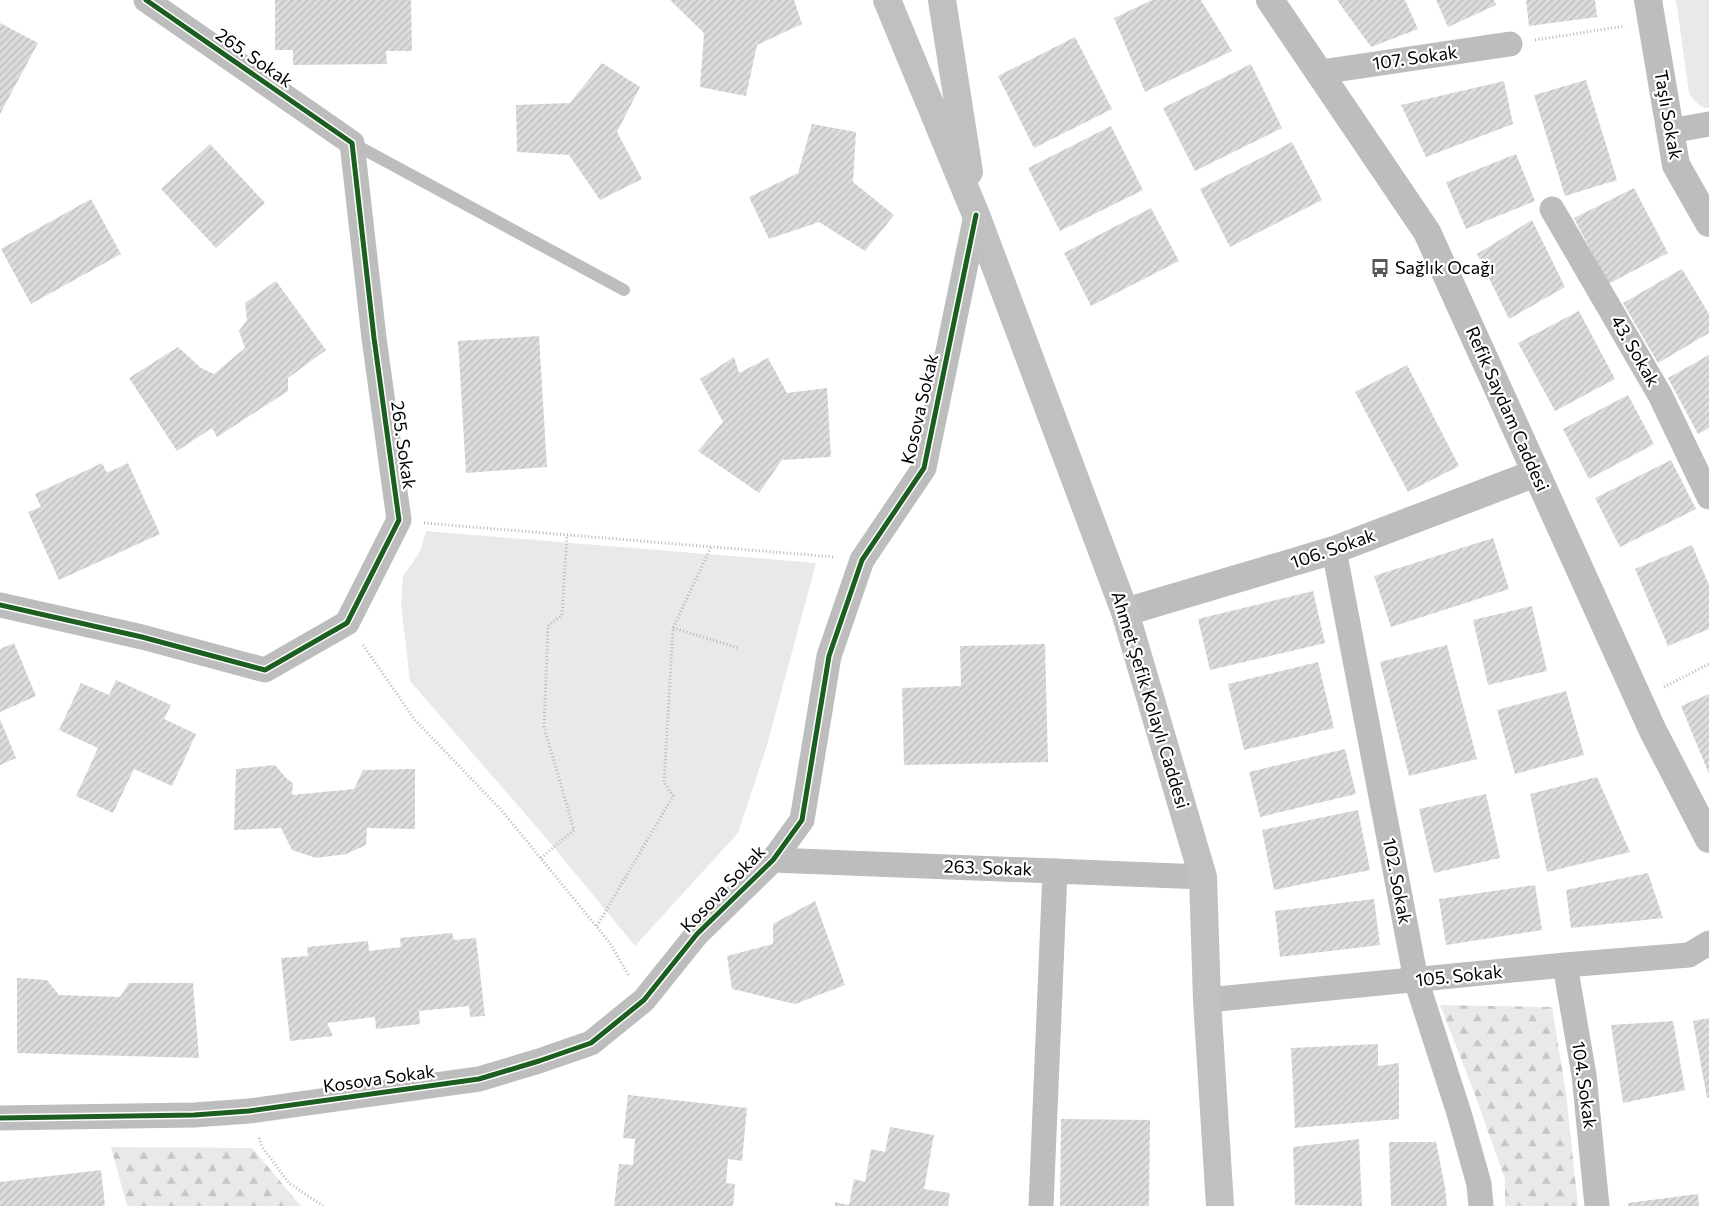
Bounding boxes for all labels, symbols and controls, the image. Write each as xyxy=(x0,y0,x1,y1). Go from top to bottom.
street label: 265. Sokak xyxy=(212,23,297,92)
street label: 107. Sokak xyxy=(1371,40,1459,74)
street label: Taşlı Sokak xyxy=(1650,68,1688,162)
place label: Sağlık Ocağı xyxy=(1395,256,1495,278)
bus stop icon: Sağlık Ocağı xyxy=(1369,257,1391,279)
street label: 43. Sokak xyxy=(1607,311,1665,390)
street label: Refik Saydam Caddesi xyxy=(1462,323,1554,495)
street label: Kosova Sokak xyxy=(896,351,942,466)
street label: 265. Sokak xyxy=(387,399,421,491)
street label: 106. Sokak xyxy=(1287,523,1378,573)
street label: Ahmet Şefik Kolaylı Caddesi xyxy=(1107,588,1195,811)
street label: 102. Sokak xyxy=(1379,836,1417,926)
street label: Kosova Sokak xyxy=(675,840,770,937)
street label: 263. Sokak xyxy=(943,854,1033,880)
street label: 105. Sokak xyxy=(1414,959,1504,991)
street label: 104. Sokak xyxy=(1568,1040,1602,1130)
street label: Kosova Sokak xyxy=(321,1059,436,1097)

